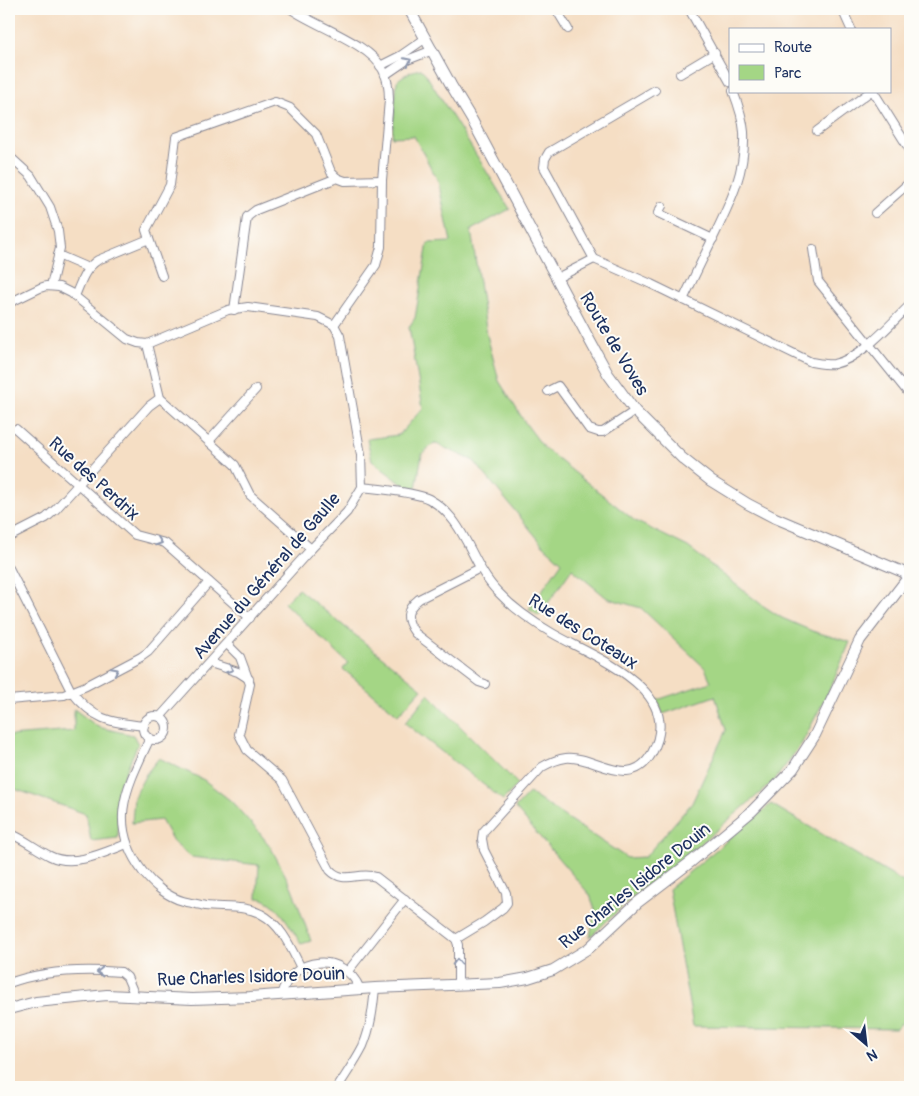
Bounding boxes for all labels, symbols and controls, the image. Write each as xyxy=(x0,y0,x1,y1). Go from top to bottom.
legend xyxy=(729,28,892,92)
text: Route xyxy=(774,38,812,57)
one-way arrow xyxy=(403,57,412,67)
text: Parc xyxy=(774,64,802,83)
street label: Route de Voves xyxy=(574,288,654,400)
street label: Rue des Perdrix xyxy=(44,432,144,526)
street label: Avenue du Général de Gaulle xyxy=(188,488,346,664)
one-way arrow xyxy=(154,537,163,547)
street label: Rue des Coteaux xyxy=(524,589,642,675)
one-way arrow xyxy=(226,663,234,673)
one-way arrow xyxy=(110,667,119,677)
street label: Rue Charles Isidore Douin xyxy=(555,818,715,954)
one-way arrow xyxy=(452,957,462,965)
street label: Rue Charles Isidore Douin xyxy=(157,962,345,992)
one-way arrow xyxy=(96,967,104,977)
north arrow xyxy=(842,1018,892,1068)
text: N xyxy=(864,1045,880,1065)

